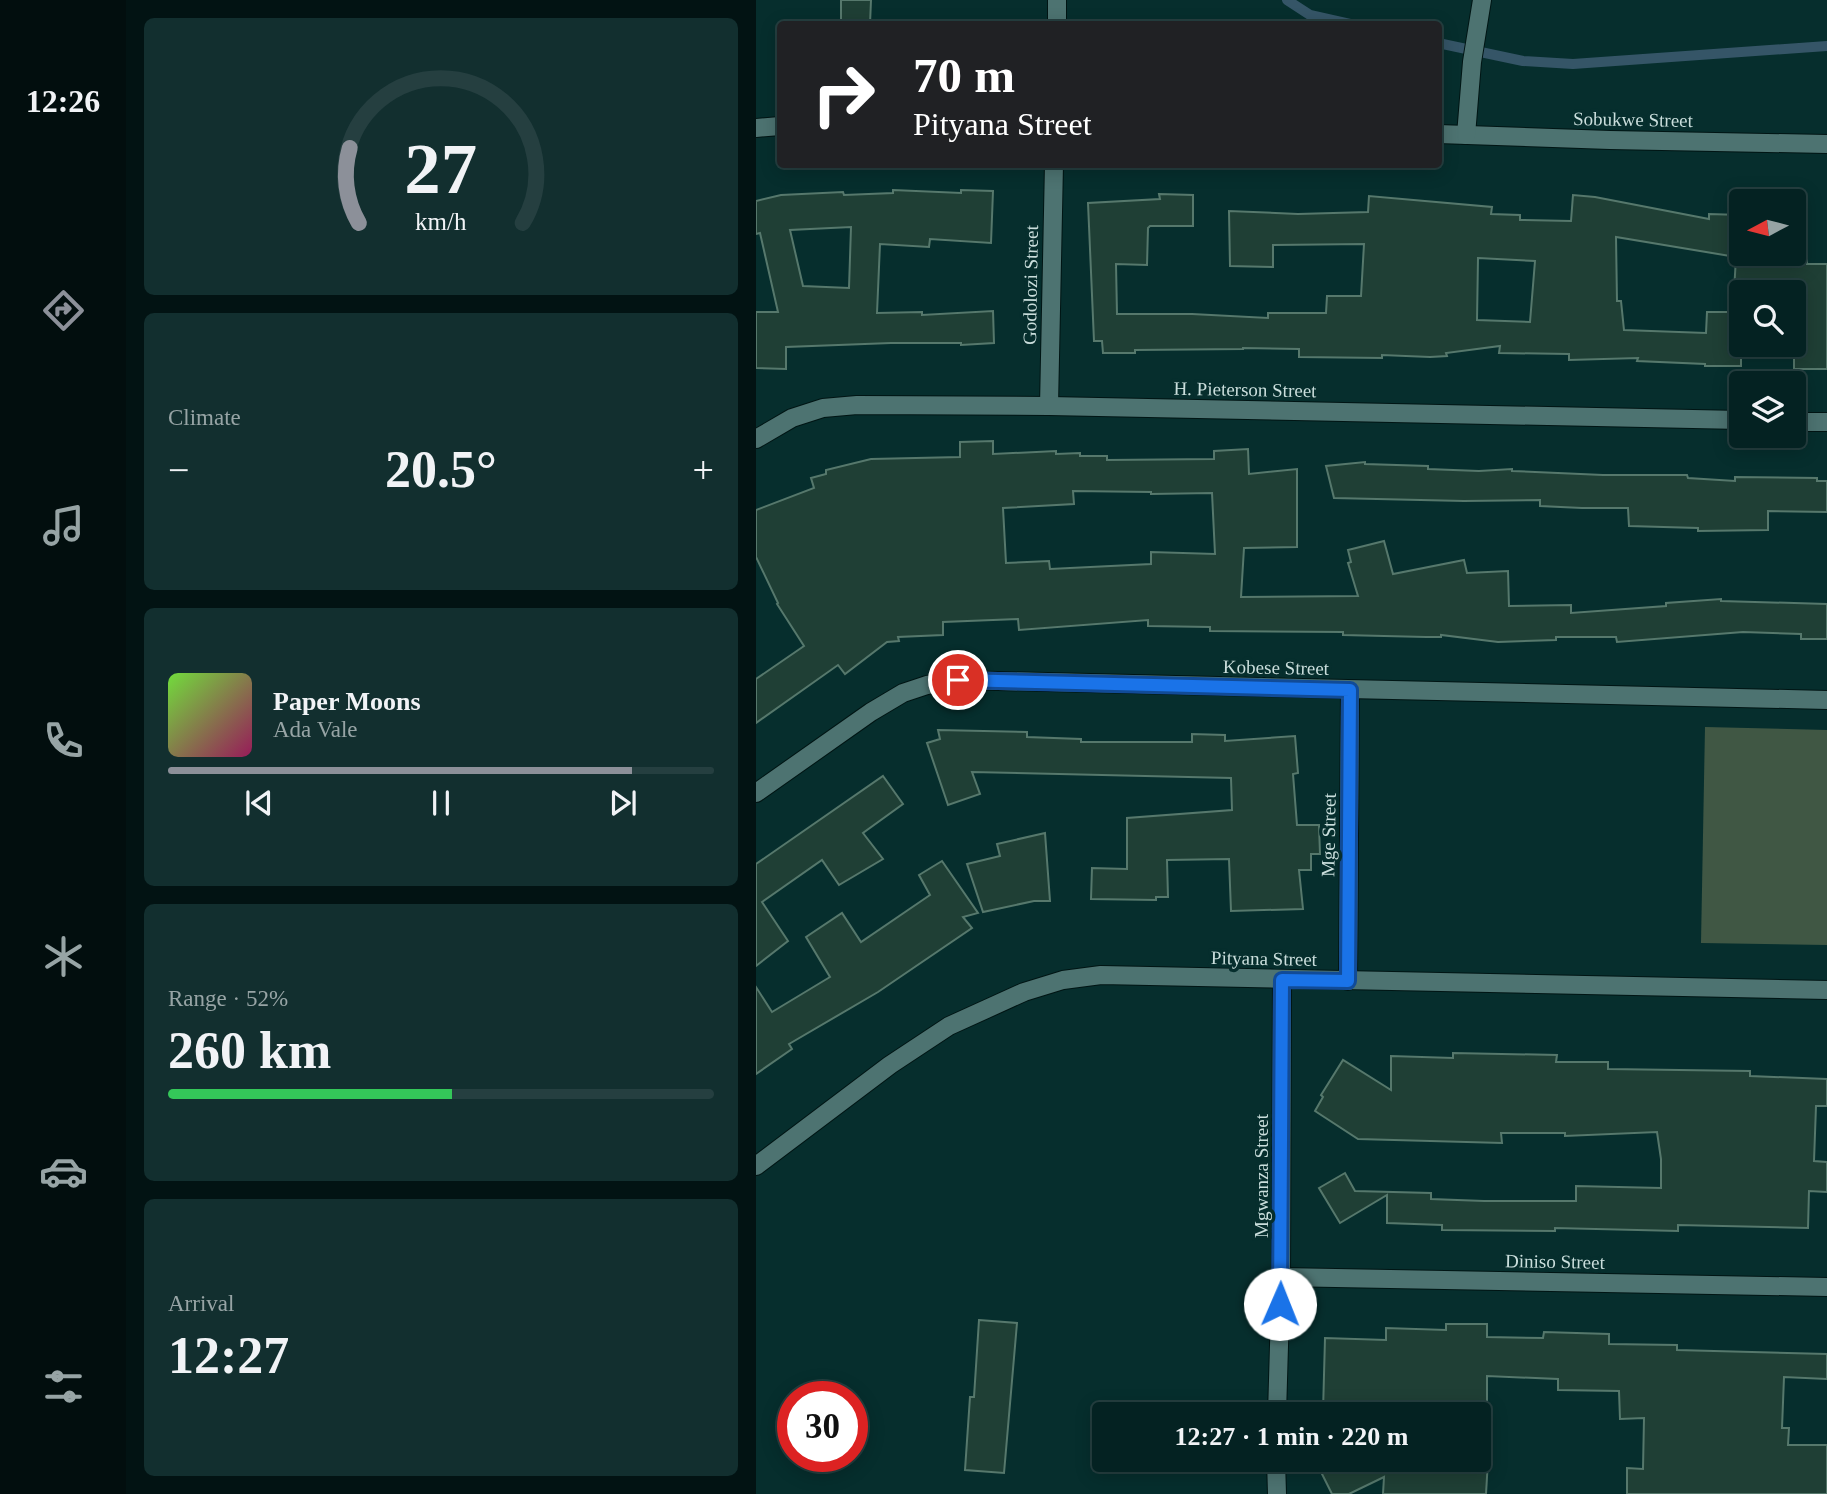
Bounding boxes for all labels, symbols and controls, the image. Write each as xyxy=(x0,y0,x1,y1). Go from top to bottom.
text: 70 m xyxy=(913,48,1015,103)
icon: right xyxy=(798,49,889,140)
text: 12:26 xyxy=(26,83,100,119)
text: Pityana Street xyxy=(913,106,1092,142)
street label: Sobukwe Street xyxy=(1573,108,1694,131)
text: 27 xyxy=(405,128,477,209)
north arrow xyxy=(1729,189,1806,266)
map controls xyxy=(1729,189,1806,448)
text: km/h xyxy=(415,207,467,234)
street label: Godolozi Street xyxy=(1019,224,1042,345)
button: search xyxy=(1729,280,1806,357)
icon: directions xyxy=(39,286,88,335)
button: layers xyxy=(1729,371,1806,448)
street label: H. Pieterson Street xyxy=(1173,378,1317,401)
text: Climate xyxy=(168,405,241,430)
text: 20.5° xyxy=(385,441,497,498)
text: − xyxy=(168,449,189,491)
text: + xyxy=(693,449,714,491)
icon: music xyxy=(39,501,88,550)
pin xyxy=(928,650,988,710)
street label: Kobese Street xyxy=(1223,656,1330,679)
icon: arrive xyxy=(939,661,977,699)
text: Paper Moons xyxy=(273,687,421,716)
icon: phone xyxy=(39,716,88,765)
text: Ada Vale xyxy=(273,717,358,742)
icon: previous xyxy=(240,784,278,822)
icon: pause xyxy=(422,784,460,822)
icon: next xyxy=(604,784,642,822)
street label: Mge Street xyxy=(1317,792,1340,877)
icon: climate xyxy=(39,932,88,981)
street label: Pityana Street xyxy=(1211,947,1318,970)
text: Range · 52% xyxy=(168,986,288,1011)
text: 260 km xyxy=(168,1022,331,1079)
street label: Mgwanza Street xyxy=(1251,1113,1272,1238)
icon: car xyxy=(39,1147,88,1196)
street label: Diniso Street xyxy=(1505,1250,1606,1273)
position arrow xyxy=(1243,1267,1317,1341)
text: Arrival xyxy=(168,1291,234,1316)
text: 12:27 xyxy=(168,1327,289,1384)
icon: filters xyxy=(39,1362,88,1411)
speed limit sign: 30 xyxy=(777,1381,868,1472)
text: 12:27 · 1 min · 220 m xyxy=(1175,1422,1409,1451)

